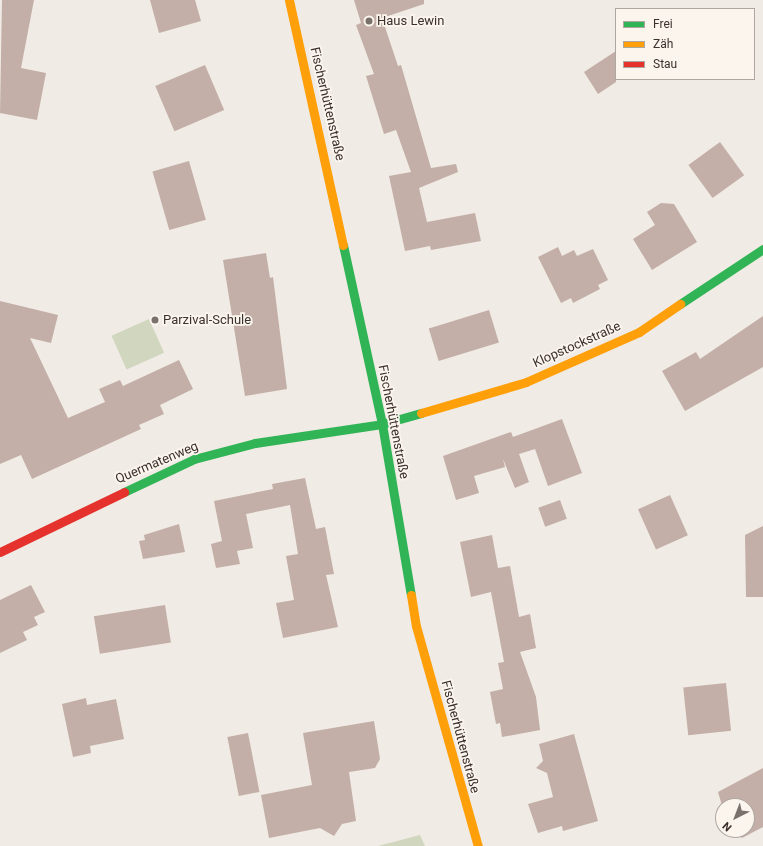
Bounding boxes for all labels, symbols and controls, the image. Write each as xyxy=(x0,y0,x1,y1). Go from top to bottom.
legend xyxy=(615,8,755,80)
place label: Haus Lewin xyxy=(377,13,444,29)
marker: Haus Lewin xyxy=(364,16,374,26)
text: Frei xyxy=(653,17,673,31)
text: Zäh xyxy=(653,37,673,51)
street label: Fischerhüttenstraße xyxy=(306,46,348,162)
text: Stau xyxy=(653,57,677,71)
place label: Parzival-Schule xyxy=(163,312,251,328)
marker: Parzival-Schule xyxy=(150,315,160,325)
street label: Klopstockstraße xyxy=(531,319,623,371)
street label: Fischerhüttenstraße xyxy=(374,364,412,480)
street label: Quermatenweg xyxy=(113,439,201,487)
street label: Fischerhüttenstraße xyxy=(437,679,483,795)
north arrow xyxy=(715,798,755,838)
text: N xyxy=(720,819,735,834)

